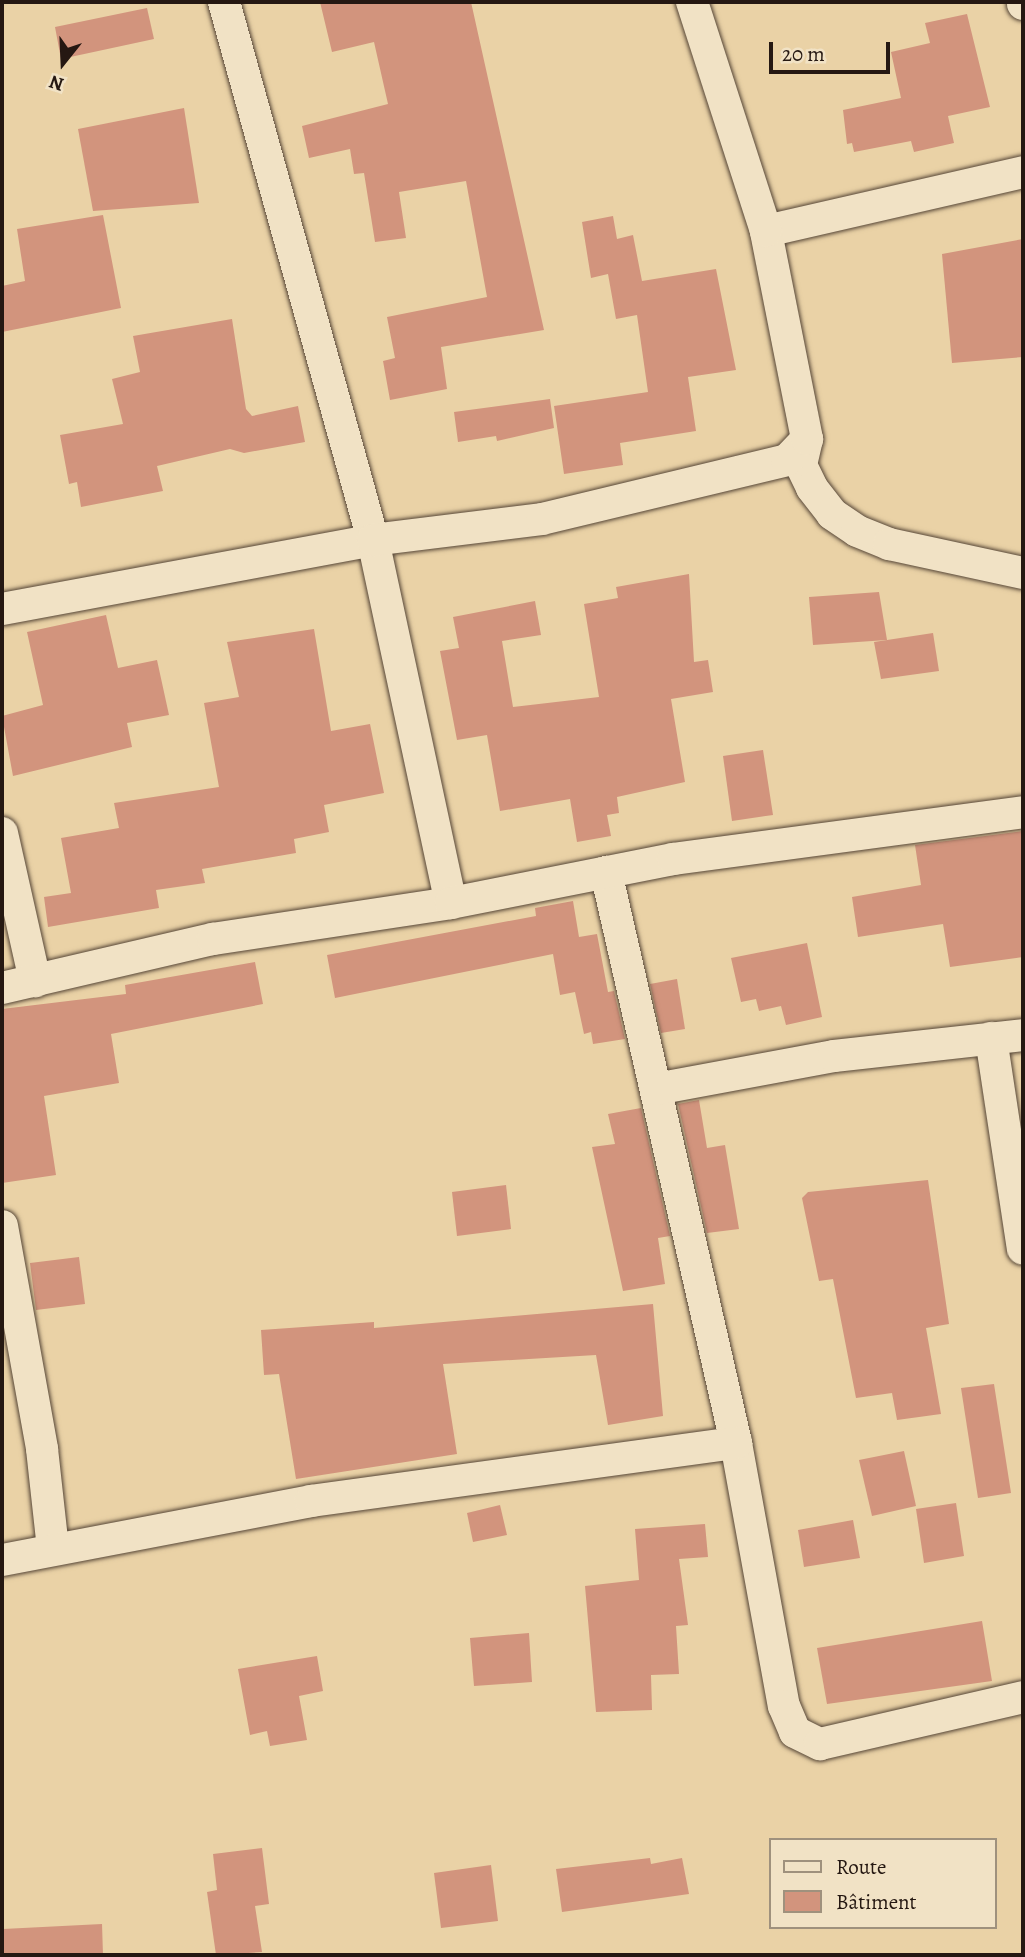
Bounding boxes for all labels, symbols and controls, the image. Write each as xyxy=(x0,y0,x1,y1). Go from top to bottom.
north arrow xyxy=(28,28,98,98)
scale bar xyxy=(773,28,894,72)
text: 20 m xyxy=(782,40,825,68)
text: N xyxy=(46,68,67,97)
legend xyxy=(769,1838,997,1929)
text: Route xyxy=(836,1853,886,1881)
text: Bâtiment xyxy=(836,1888,917,1916)

